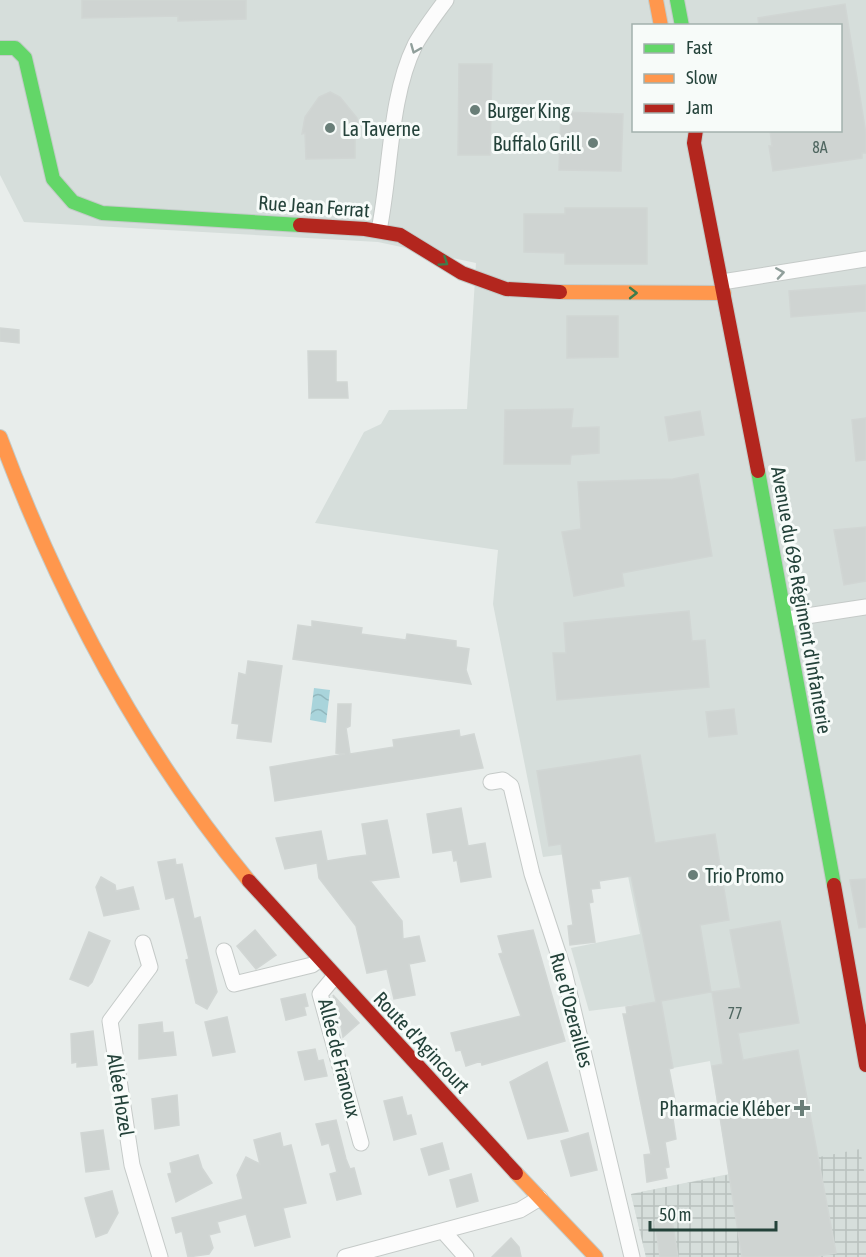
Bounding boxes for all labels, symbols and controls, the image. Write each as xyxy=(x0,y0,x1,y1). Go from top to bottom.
legend xyxy=(632,24,842,132)
text: Fast xyxy=(686,37,713,58)
one-way arrow xyxy=(410,42,422,53)
text: Slow xyxy=(686,67,717,88)
text: Jam xyxy=(686,97,713,118)
place label: Burger King xyxy=(487,99,570,122)
marker: Burger King xyxy=(468,103,482,117)
place label: La Taverne xyxy=(342,117,420,140)
marker: La Taverne xyxy=(323,121,337,135)
place label: Buffalo Grill xyxy=(493,132,582,155)
marker: Buffalo Grill xyxy=(586,136,600,150)
house number: 8A xyxy=(812,138,828,156)
street label: Rue Jean Ferrat xyxy=(257,191,371,221)
one-way arrow xyxy=(438,255,449,266)
one-way arrow xyxy=(775,267,785,280)
one-way arrow xyxy=(628,287,637,299)
street label: Avenue du 69e Régiment d'Infanterie xyxy=(767,465,837,735)
place label: Trio Promo xyxy=(705,864,784,887)
marker: Trio Promo xyxy=(686,868,700,882)
street label: Rue d'Ozerailles xyxy=(546,950,598,1070)
street label: Route d'Agincourt xyxy=(369,987,475,1097)
street label: Allée de Franoux xyxy=(314,996,366,1120)
house number: 77 xyxy=(727,1004,743,1022)
street label: Allée Hozel xyxy=(103,1052,139,1139)
place label: Pharmacie Kléber xyxy=(659,1097,791,1120)
marker: Pharmacie Kléber xyxy=(795,1101,809,1115)
scale bar xyxy=(650,1194,776,1232)
text: 50 m xyxy=(659,1204,691,1225)

